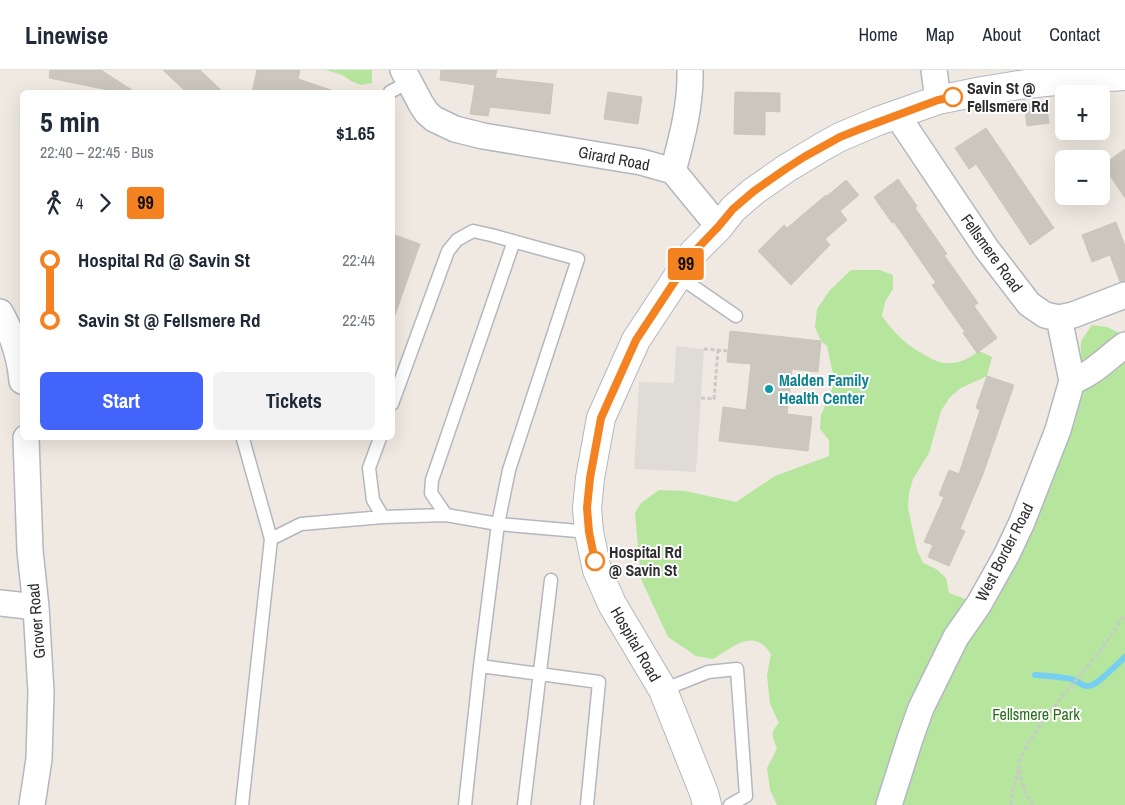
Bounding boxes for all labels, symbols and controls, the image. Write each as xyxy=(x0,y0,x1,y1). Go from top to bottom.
text: Linewise xyxy=(25,19,108,51)
text: Home xyxy=(858,22,898,47)
text: Map xyxy=(926,22,955,47)
text: About xyxy=(983,22,1021,47)
text: Contact xyxy=(1049,22,1100,47)
place label: Savin St @ Fellsmere Rd xyxy=(967,77,1049,117)
map controls xyxy=(1055,85,1110,205)
button: + xyxy=(1055,85,1110,140)
marker: Savin St @ Fellsmere Rd xyxy=(943,87,963,107)
text: 5 min xyxy=(40,103,100,141)
text: $1.65 xyxy=(336,120,375,146)
street label: Girard Road xyxy=(576,140,652,176)
text: 22:40 – 22:45 · Bus xyxy=(40,141,154,163)
button: − xyxy=(1055,150,1110,205)
icon: walk xyxy=(40,189,68,217)
icon: forward xyxy=(91,189,119,217)
text: 99 xyxy=(137,190,154,215)
text: 4 xyxy=(76,192,83,214)
street label: Fellsmere Road xyxy=(956,209,1028,297)
text: Hospital Rd @ Savin St xyxy=(78,247,250,273)
line badge: 99 xyxy=(664,248,708,280)
text: 22:44 xyxy=(342,249,375,271)
text: 99 xyxy=(678,251,694,276)
text: Savin St @ Fellsmere Rd xyxy=(78,307,260,333)
text: 22:45 xyxy=(342,309,375,331)
place label: Malden Family Health Center xyxy=(779,369,869,409)
button: Start xyxy=(40,372,203,430)
button: Tickets xyxy=(213,372,375,430)
marker: Malden Family Health Center xyxy=(763,383,775,395)
street label: West Border Road xyxy=(970,499,1038,605)
place label: Hospital Rd @ Savin St xyxy=(609,541,682,581)
marker: Hospital Rd @ Savin St xyxy=(585,551,605,571)
street label: Grover Road xyxy=(22,583,50,659)
street label: Hospital Road xyxy=(606,602,666,686)
park label: Fellsmere Park xyxy=(992,703,1080,725)

